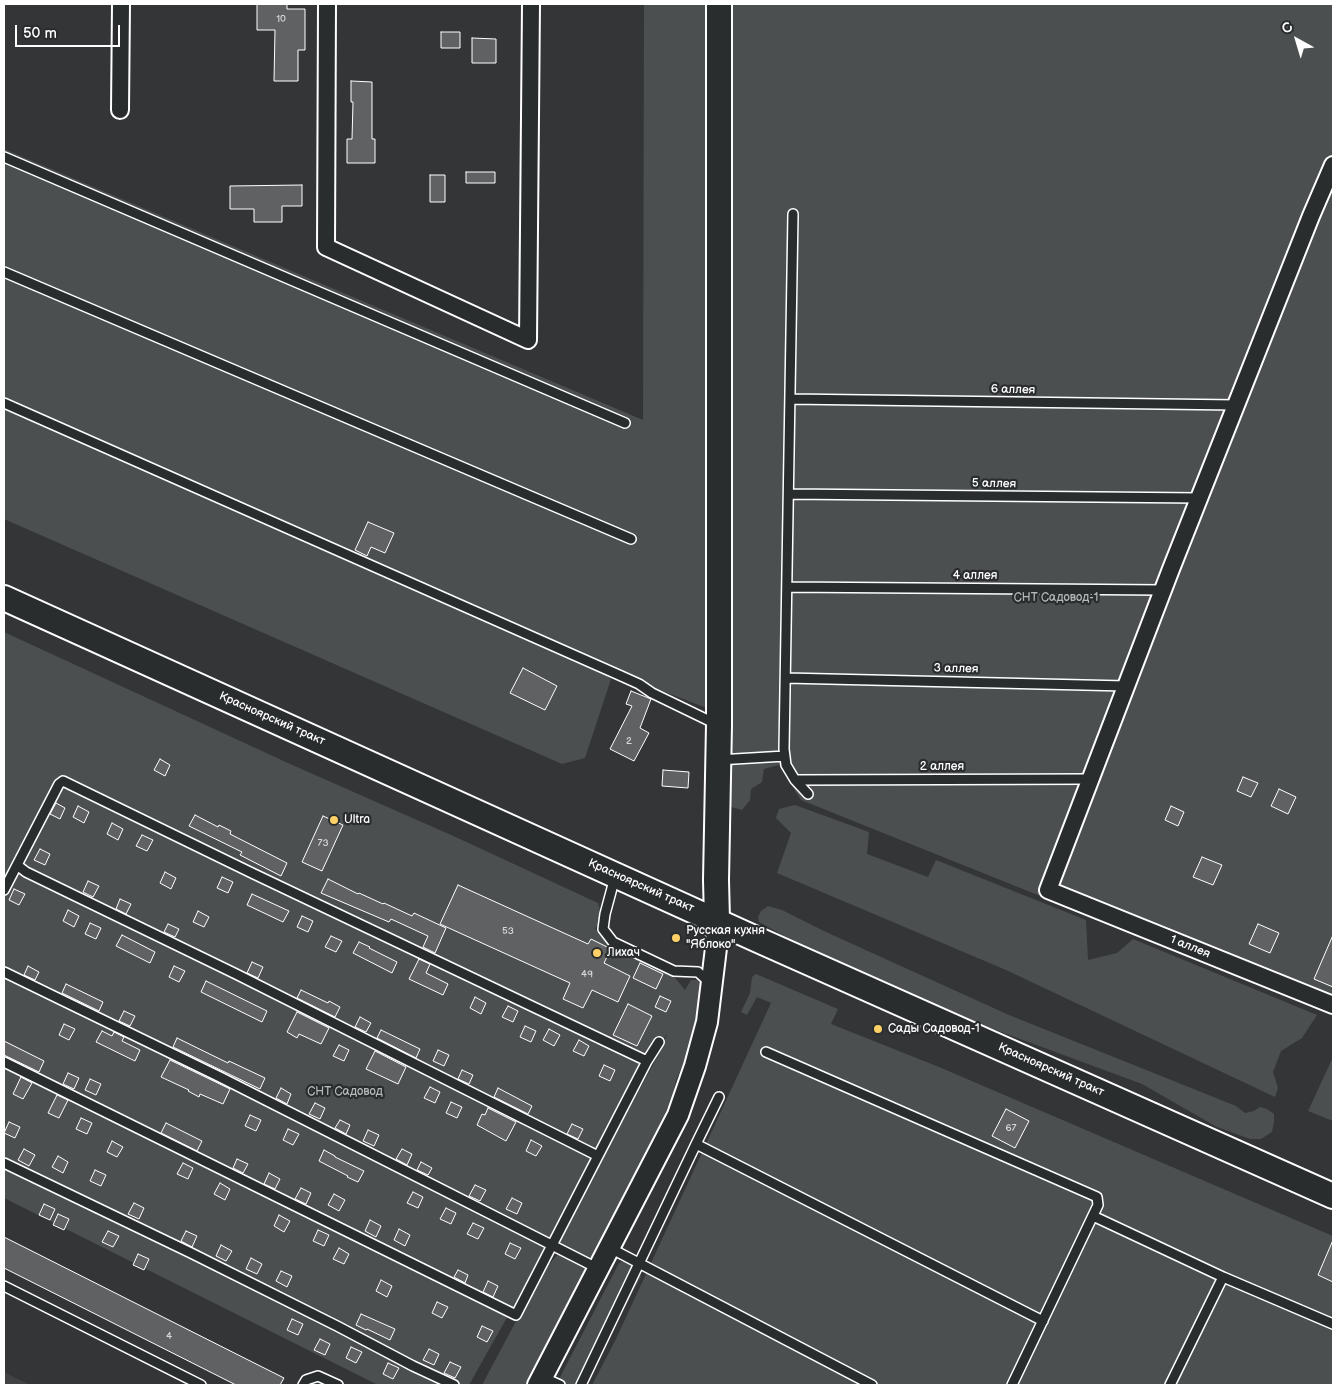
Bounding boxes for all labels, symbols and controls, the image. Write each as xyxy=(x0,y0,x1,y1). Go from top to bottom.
house number: 10 xyxy=(276,13,286,25)
scale bar xyxy=(18,15,122,47)
north arrow xyxy=(1272,15,1322,65)
text: С xyxy=(1278,18,1296,38)
text: 50 m xyxy=(23,24,57,43)
street label: 6 аллея xyxy=(991,382,1035,398)
street label: 5 аллея xyxy=(972,476,1016,492)
street label: 4 аллея xyxy=(953,569,997,583)
park label: СНТ Садовод-1 xyxy=(1014,591,1098,605)
street label: 3 аллея xyxy=(934,661,978,677)
street label: Красноярский тракт xyxy=(217,689,327,749)
house number: 2 xyxy=(626,735,632,747)
street label: 2 аллея xyxy=(920,760,964,774)
place label: Ultra xyxy=(344,813,370,827)
marker: Ultra xyxy=(328,814,340,826)
house number: 73 xyxy=(317,837,329,849)
street label: Красноярский тракт xyxy=(586,856,696,916)
place label: Русская кухня "Яблоко" xyxy=(686,924,765,952)
house number: 53 xyxy=(502,925,514,937)
marker: Русская кухня "Яблоко" xyxy=(670,932,682,944)
street label: 1 аллея xyxy=(1168,932,1212,962)
place label: Лихач xyxy=(607,946,640,960)
marker: Лихач xyxy=(591,947,603,959)
house number: 49 xyxy=(581,968,593,980)
place label: Сады Садовод-1 xyxy=(888,1022,980,1036)
marker: Сады Садовод-1 xyxy=(872,1023,884,1035)
street label: Красноярский тракт xyxy=(996,1040,1106,1100)
park label: СНТ Садовод xyxy=(307,1085,383,1099)
house number: 67 xyxy=(1005,1122,1017,1134)
house number: 4 xyxy=(166,1330,172,1342)

